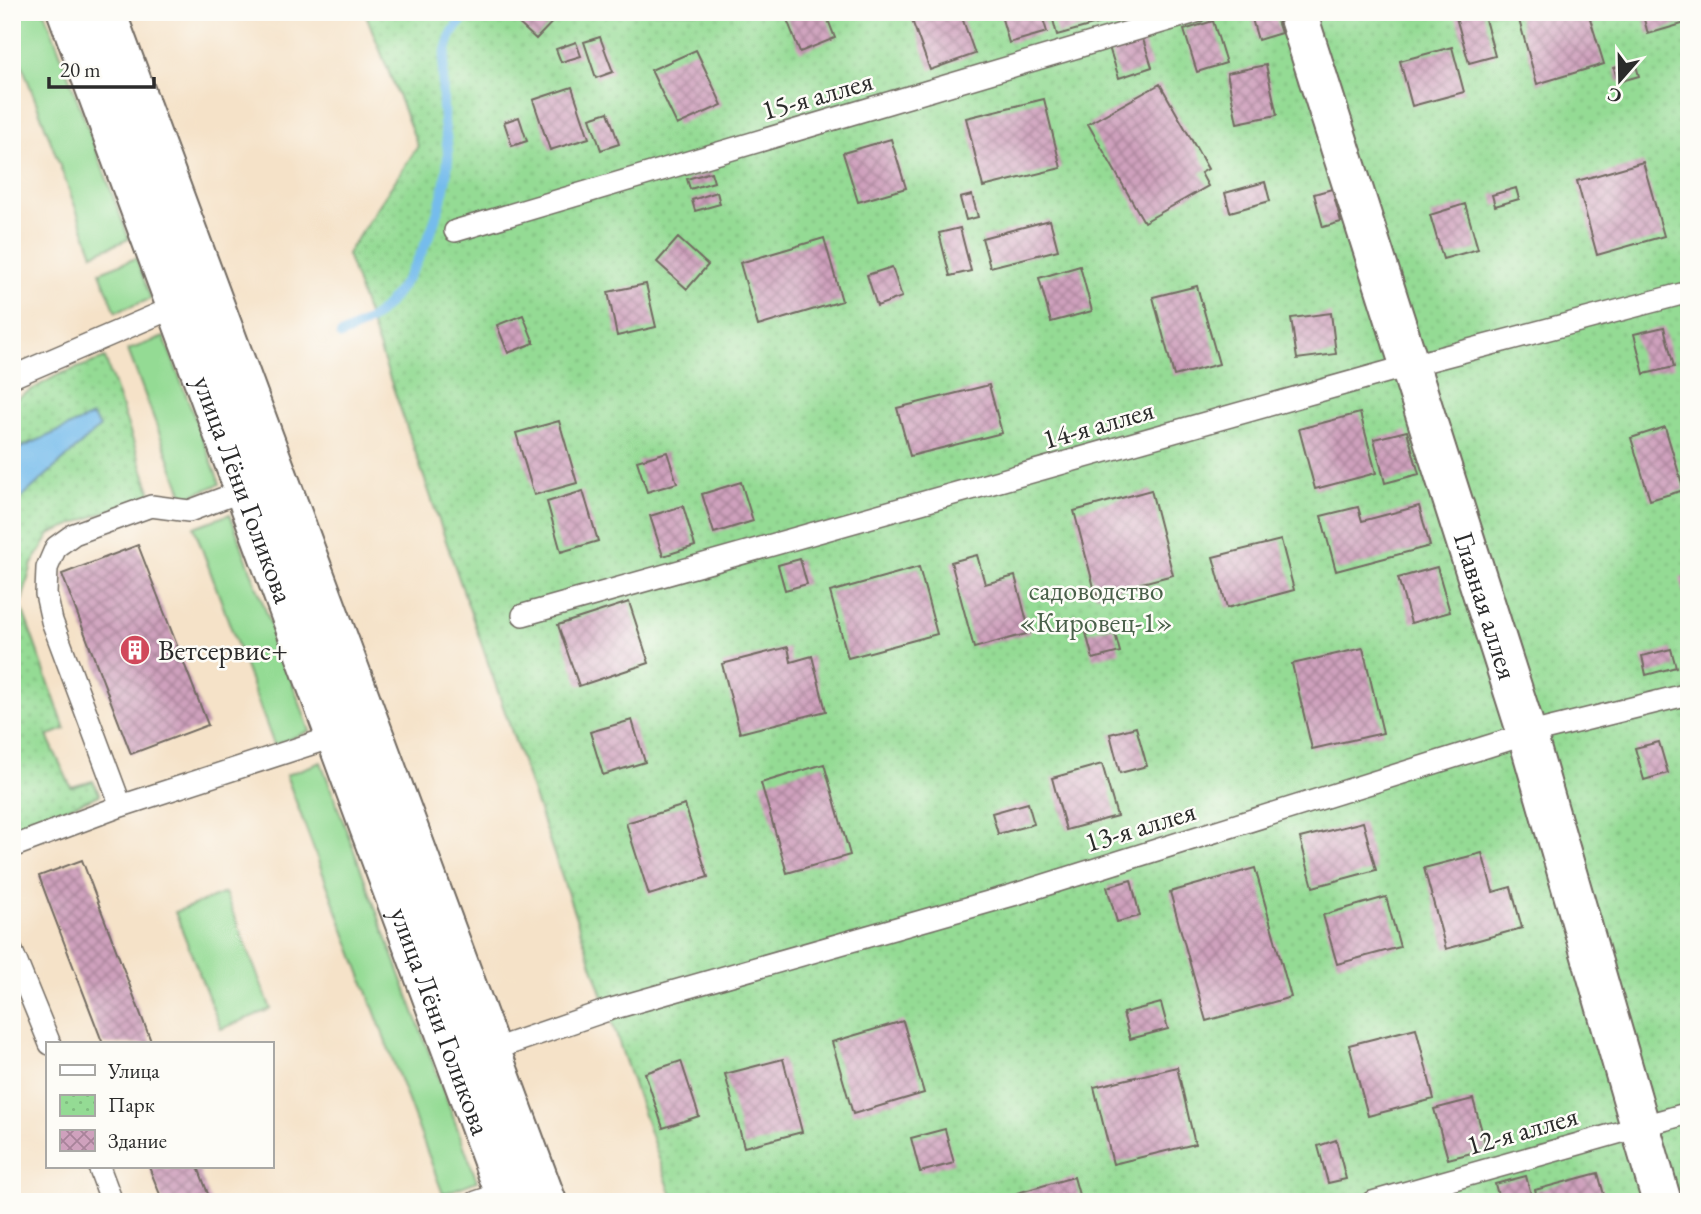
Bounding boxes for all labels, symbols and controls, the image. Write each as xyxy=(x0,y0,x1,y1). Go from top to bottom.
scale bar xyxy=(49,46,154,90)
north arrow xyxy=(1586,46,1656,116)
text: 20 m xyxy=(60,56,101,83)
street label: 15-я аллея xyxy=(757,62,877,128)
text: С xyxy=(1604,81,1625,110)
street label: улица Лёни Голикова xyxy=(185,370,303,609)
street label: 14-я аллея xyxy=(1038,391,1158,457)
street label: Главная аллея xyxy=(1446,527,1526,684)
park label: садоводство «Кировец-1» xyxy=(1019,572,1173,640)
place label: Ветсервис+ xyxy=(158,632,288,668)
building icon: Ветсервис+ xyxy=(118,633,152,667)
street label: 13-я аллея xyxy=(1080,792,1200,860)
street label: улица Лёни Голикова xyxy=(382,902,500,1141)
legend xyxy=(46,1042,273,1168)
text: Улица xyxy=(107,1057,160,1084)
text: Парк xyxy=(108,1091,155,1118)
street label: 12-я аллея xyxy=(1462,1097,1582,1163)
text: Здание xyxy=(108,1127,167,1154)

